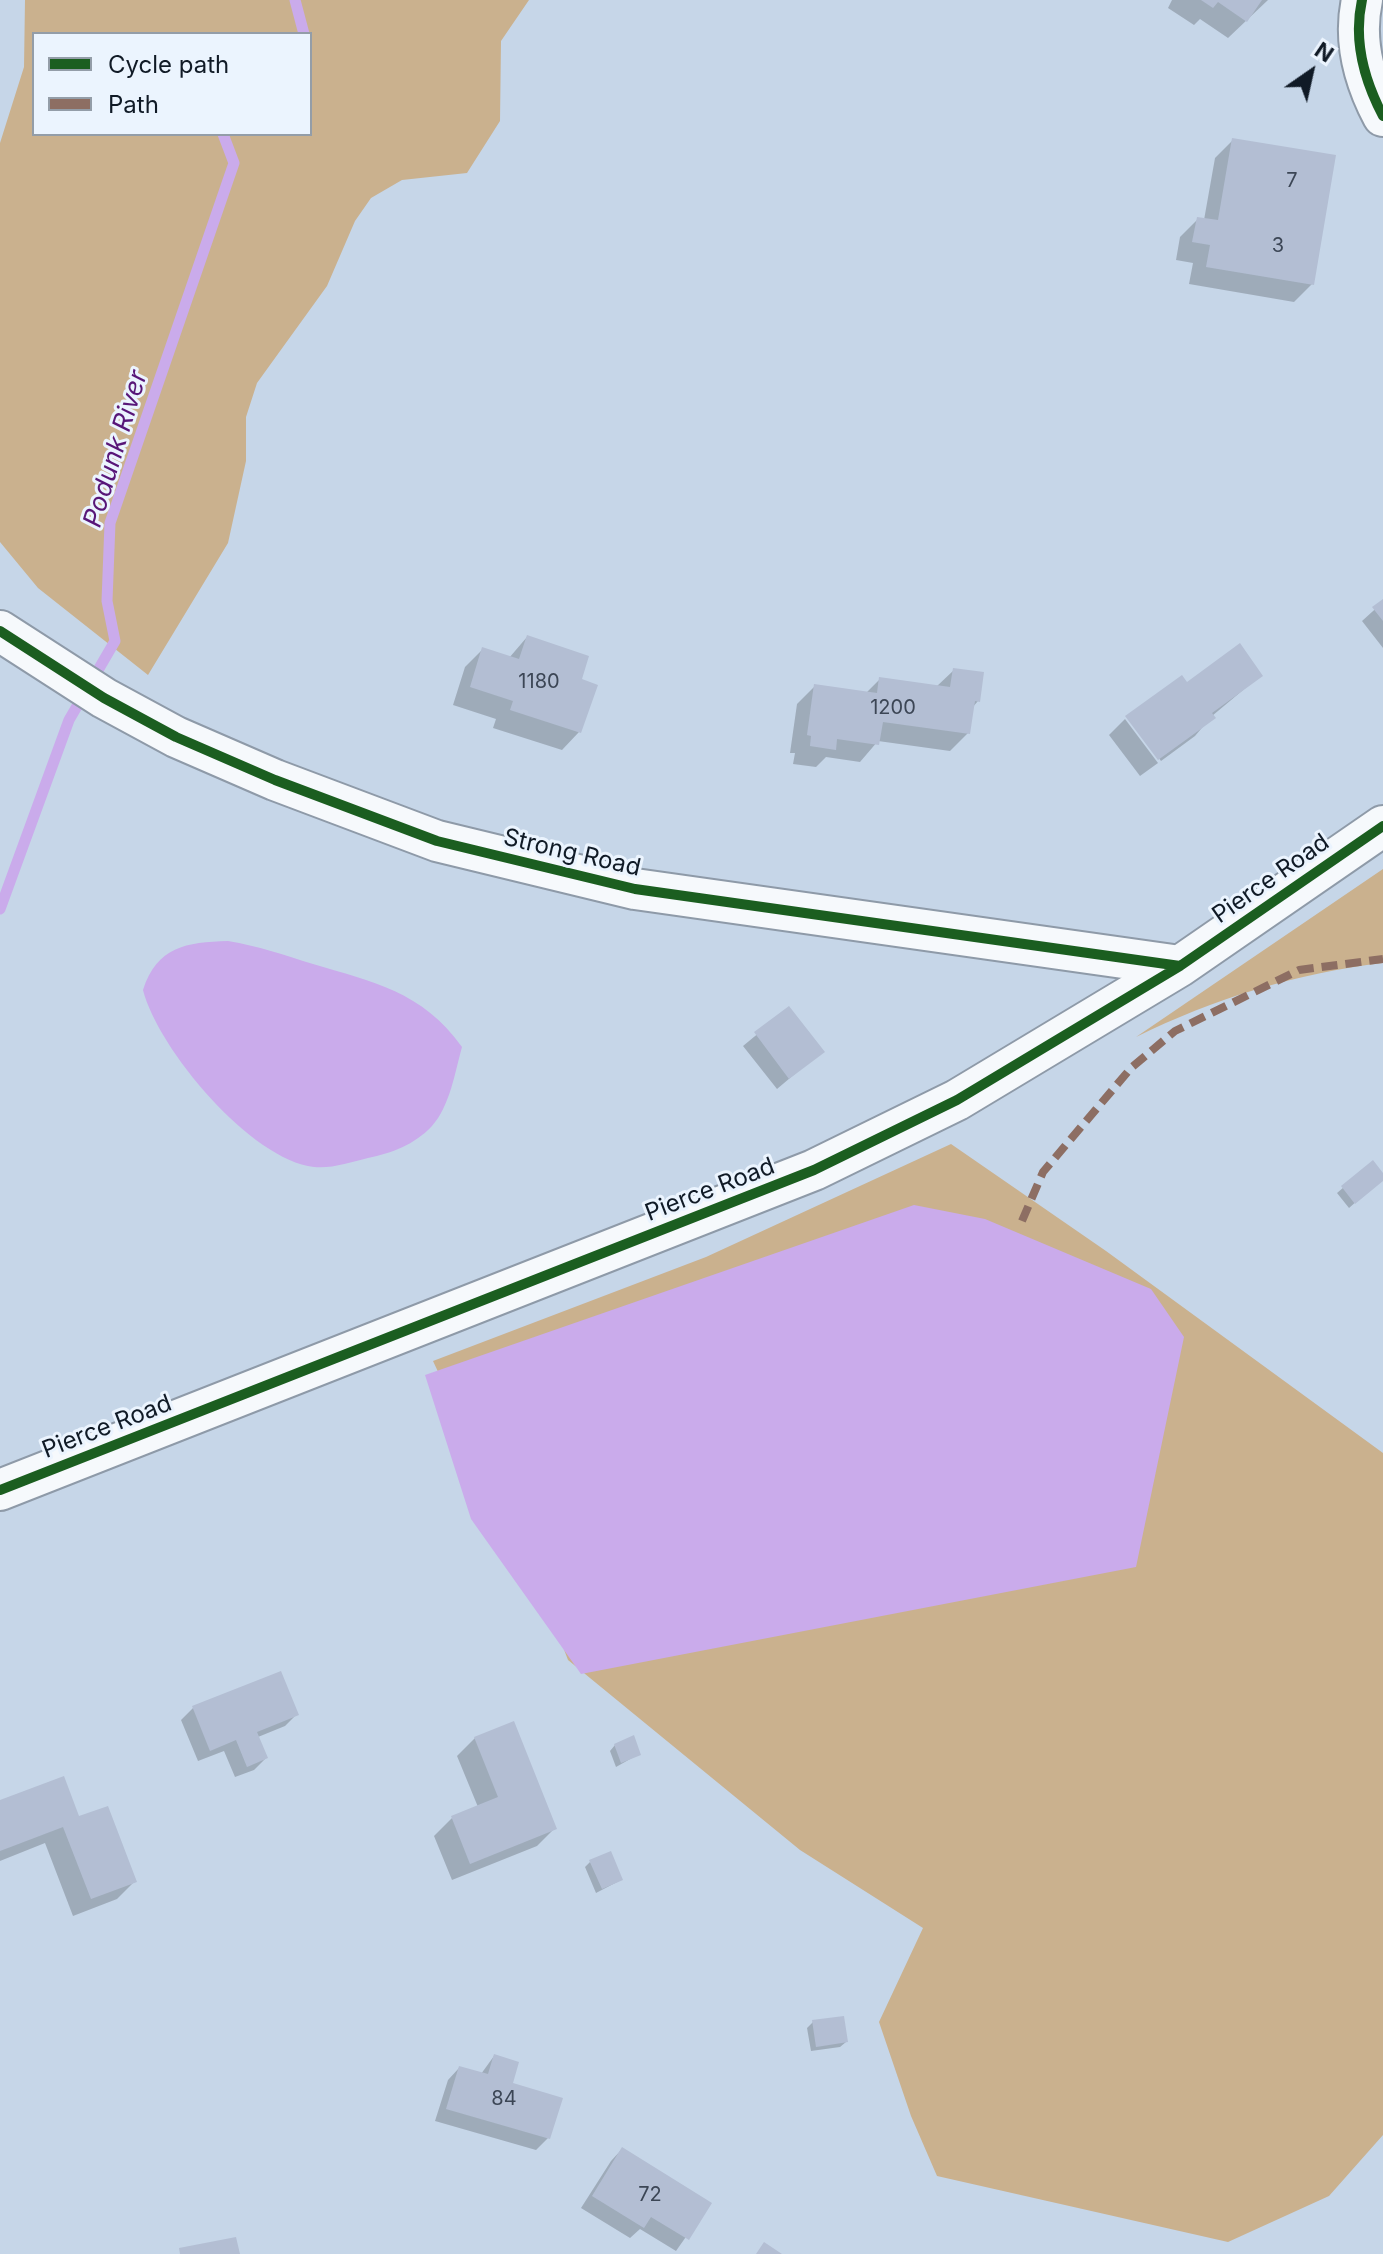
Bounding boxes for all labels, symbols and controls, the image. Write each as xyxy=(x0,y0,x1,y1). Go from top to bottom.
legend xyxy=(32,32,312,136)
north arrow xyxy=(1271,32,1351,112)
text: N xyxy=(1310,37,1339,68)
text: Cycle path xyxy=(108,50,229,79)
text: Path xyxy=(108,90,159,119)
house number: 7 xyxy=(1286,169,1298,193)
house number: 3 xyxy=(1272,234,1284,258)
water label: Podunk River xyxy=(77,367,155,531)
house number: 1180 xyxy=(518,670,560,694)
house number: 1200 xyxy=(870,696,916,720)
street label: Strong Road xyxy=(501,823,643,883)
street label: Pierce Road xyxy=(1207,828,1335,930)
street label: Pierce Road xyxy=(641,1152,779,1228)
street label: Pierce Road xyxy=(38,1389,176,1465)
house number: 84 xyxy=(491,2087,517,2111)
house number: 72 xyxy=(638,2183,662,2207)

